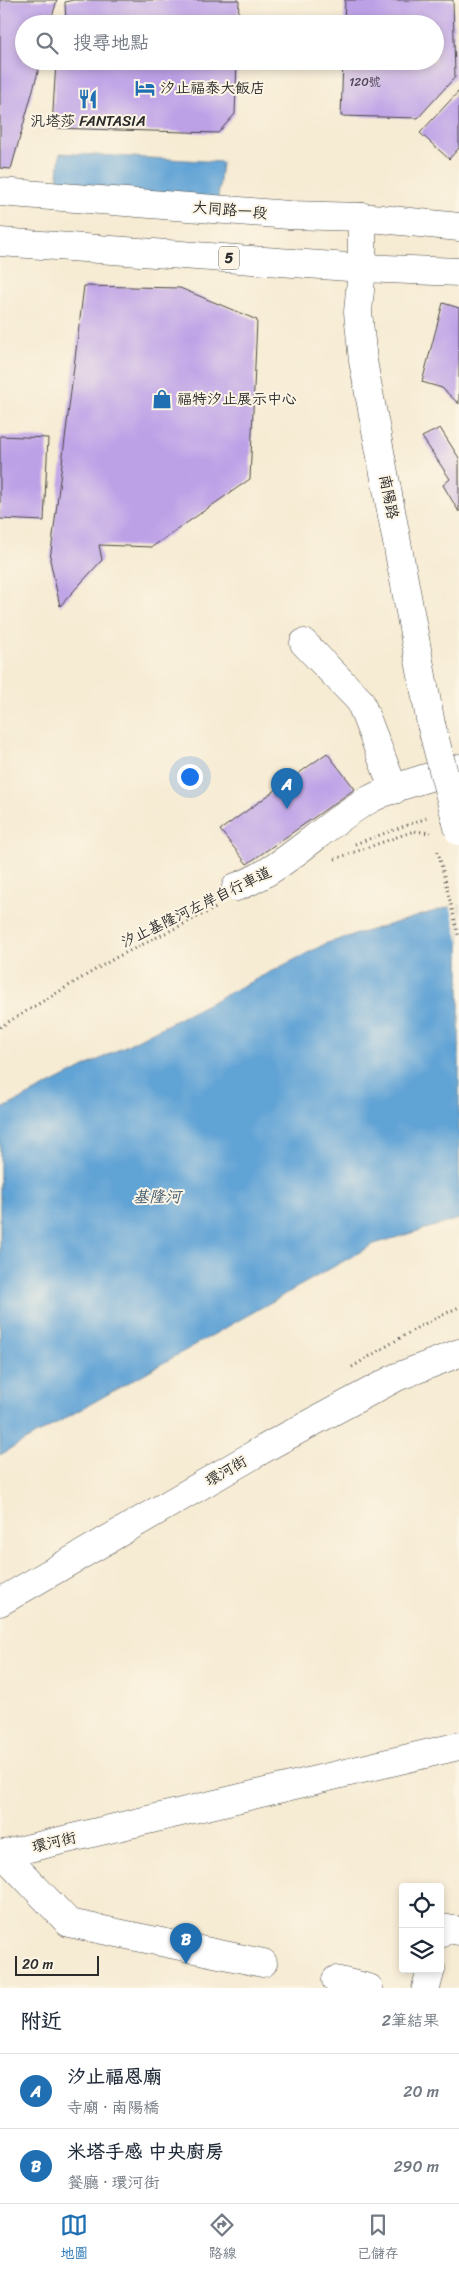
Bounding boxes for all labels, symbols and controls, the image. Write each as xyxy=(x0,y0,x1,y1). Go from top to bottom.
search box xyxy=(15,15,444,70)
text: 搜尋地點 xyxy=(73,26,149,59)
icon: search xyxy=(33,29,61,57)
house number: 120號 xyxy=(349,71,381,93)
place label: 汐止福泰大飯店 xyxy=(160,75,265,101)
hotel icon: 汐止福泰大飯店 xyxy=(134,77,156,99)
restaurant icon: 汎塔莎 FANTASIA xyxy=(77,88,99,110)
place label: 汎塔莎 FANTASIA xyxy=(30,108,146,134)
street label: 大同路一段 xyxy=(192,194,268,226)
road number: 5 xyxy=(219,247,239,270)
place label: 福特汐止展示中心 xyxy=(177,386,297,412)
shop icon: 福特汐止展示中心 xyxy=(151,388,173,410)
street label: 南陽路 xyxy=(372,472,406,522)
your location xyxy=(177,764,203,790)
pin: A xyxy=(271,768,303,809)
street label: 汐止基隆河左岸自行車道 xyxy=(116,859,276,955)
water label: 基隆河 xyxy=(133,1182,184,1211)
street label: 環河街 xyxy=(200,1448,252,1494)
street label: 環河街 xyxy=(29,1824,79,1860)
map controls xyxy=(399,1883,444,1973)
button: locate xyxy=(399,1883,444,1928)
pin: B xyxy=(170,1923,202,1964)
button: layers xyxy=(399,1928,444,1973)
text: 20 m xyxy=(22,1952,53,1977)
scale bar xyxy=(15,1953,99,1976)
text: 附近 xyxy=(20,2002,62,2040)
text: 2筆結果 xyxy=(382,2006,439,2035)
text: 汐止福恩廟 xyxy=(67,2060,162,2093)
text: A xyxy=(31,2077,41,2106)
text: 20 m xyxy=(403,2077,439,2106)
text: 寺廟 · 南陽橋 xyxy=(67,2093,160,2122)
text: 米塔手感 中央廚房 xyxy=(67,2135,224,2168)
text: B xyxy=(31,2152,41,2181)
text: 290 m xyxy=(393,2152,439,2181)
text: 餐廳 · 環河街 xyxy=(67,2168,160,2197)
tab: 地圖 xyxy=(60,2211,88,2266)
tab: 路線 xyxy=(208,2211,236,2266)
tab: 已儲存 xyxy=(357,2211,399,2266)

